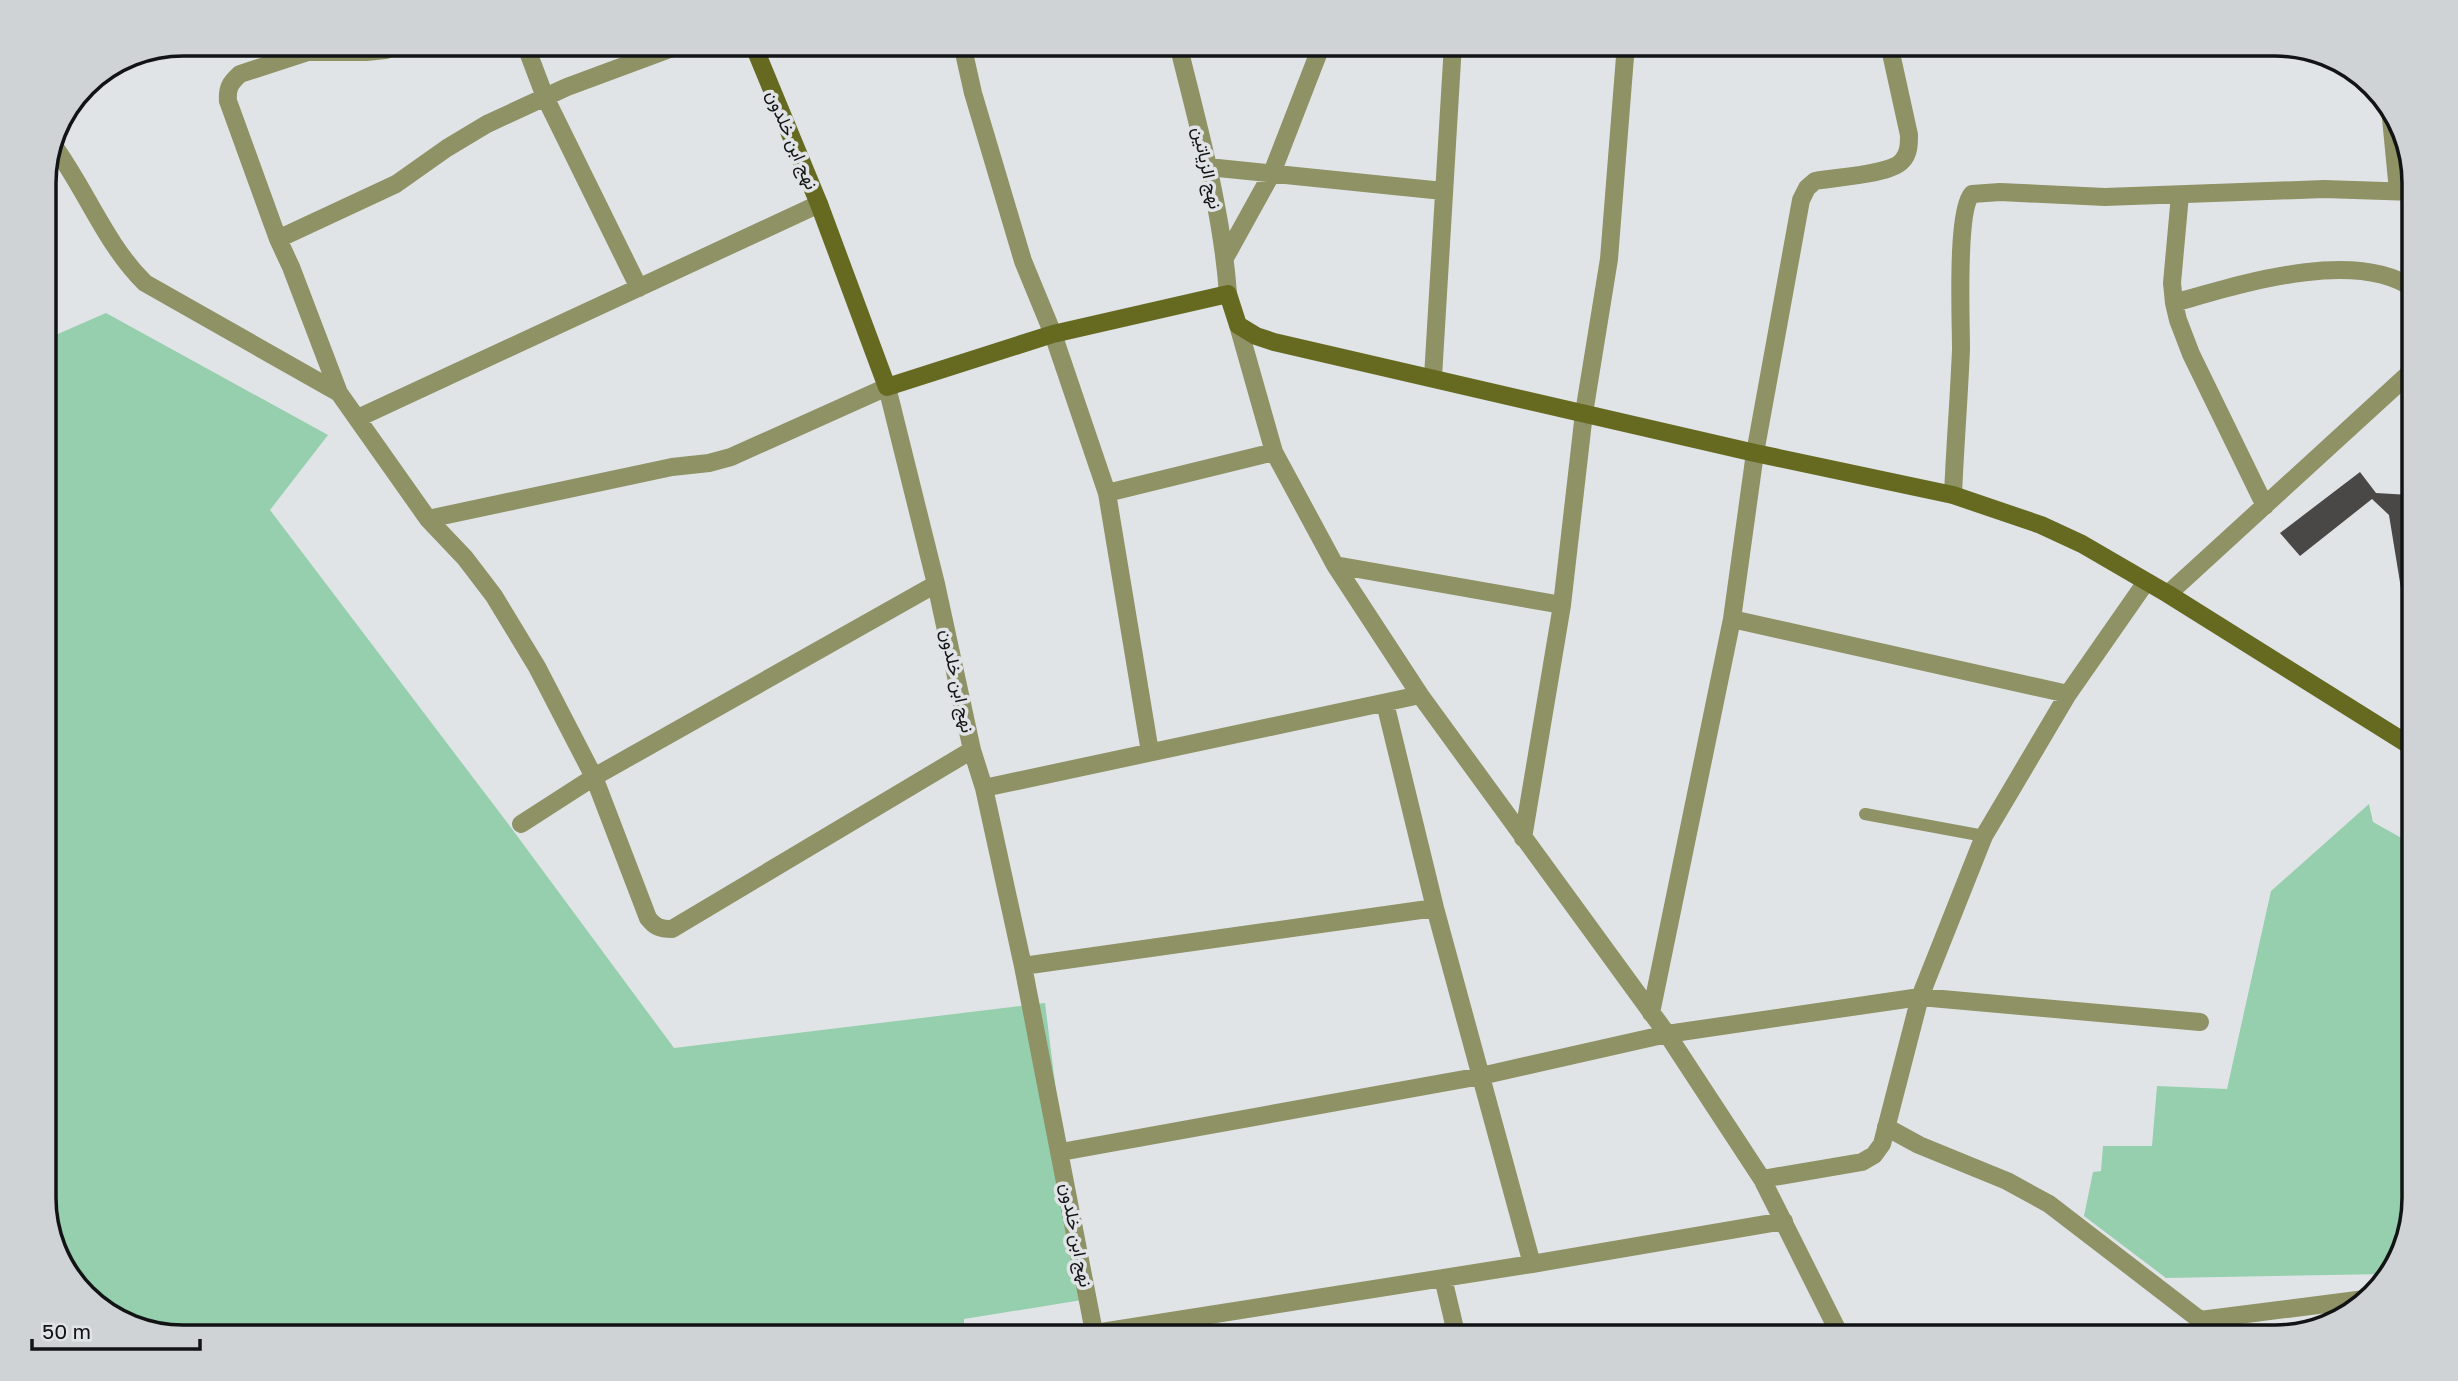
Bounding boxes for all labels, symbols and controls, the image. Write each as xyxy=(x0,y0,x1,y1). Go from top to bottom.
street label: نهج ابن خلدون xyxy=(760,87,824,193)
street label: نهج الزياتين xyxy=(1187,125,1227,211)
street label: نهج ابن خلدون xyxy=(934,627,980,735)
street label: نهج ابن خلدون xyxy=(1054,1181,1098,1289)
scale bar xyxy=(32,1308,200,1352)
text: 50 m xyxy=(42,1318,91,1344)

